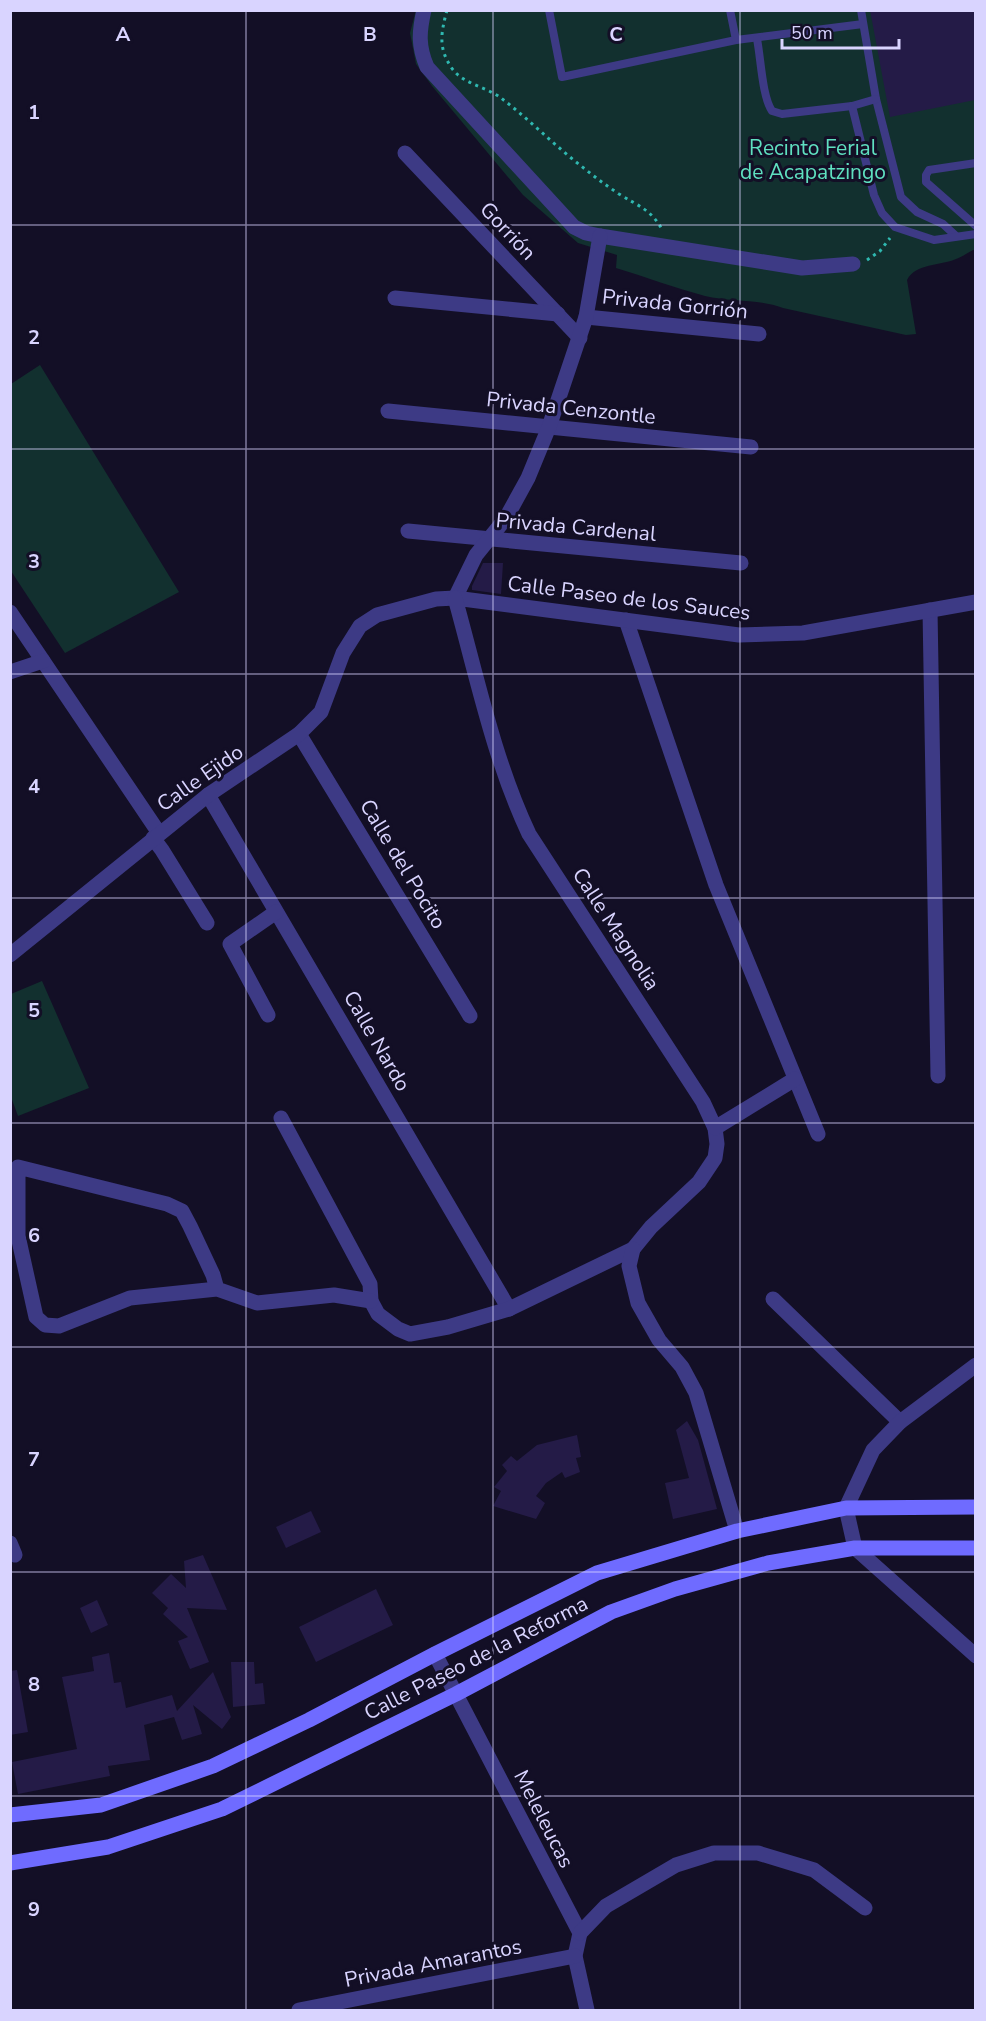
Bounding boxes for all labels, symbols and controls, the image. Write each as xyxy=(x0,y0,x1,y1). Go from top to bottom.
scale bar xyxy=(782,12,899,50)
text: A xyxy=(116,21,131,48)
text: B xyxy=(363,21,377,48)
text: C xyxy=(609,21,623,48)
text: 50 m xyxy=(791,21,833,45)
text: 1 xyxy=(28,99,40,126)
park label: Recinto Ferial de Acapatzingo xyxy=(740,134,886,186)
street label: Gorrión xyxy=(474,196,542,266)
street label: Privada Gorrión xyxy=(601,282,749,326)
text: 2 xyxy=(28,324,40,351)
street label: Privada Cenzontle xyxy=(485,385,657,431)
street label: Privada Cardenal xyxy=(495,506,658,548)
text: 3 xyxy=(28,548,40,575)
street label: Calle Paseo de los Sauces xyxy=(506,569,752,627)
street label: Calle Ejido xyxy=(151,738,249,818)
text: 4 xyxy=(28,773,40,800)
street label: Calle del Pocito xyxy=(353,794,453,934)
street label: Calle Magnolia xyxy=(566,862,666,996)
street label: Calle Nardo xyxy=(337,986,417,1096)
text: 5 xyxy=(28,997,40,1024)
text: 6 xyxy=(28,1222,40,1249)
text: 7 xyxy=(28,1446,40,1473)
street label: Calle Paseo de la Reforma xyxy=(359,1589,593,1727)
text: 8 xyxy=(28,1671,40,1698)
street label: Meleleucas xyxy=(507,1765,581,1873)
text: 9 xyxy=(28,1896,40,1923)
street label: Privada Amarantos xyxy=(342,1932,524,1994)

